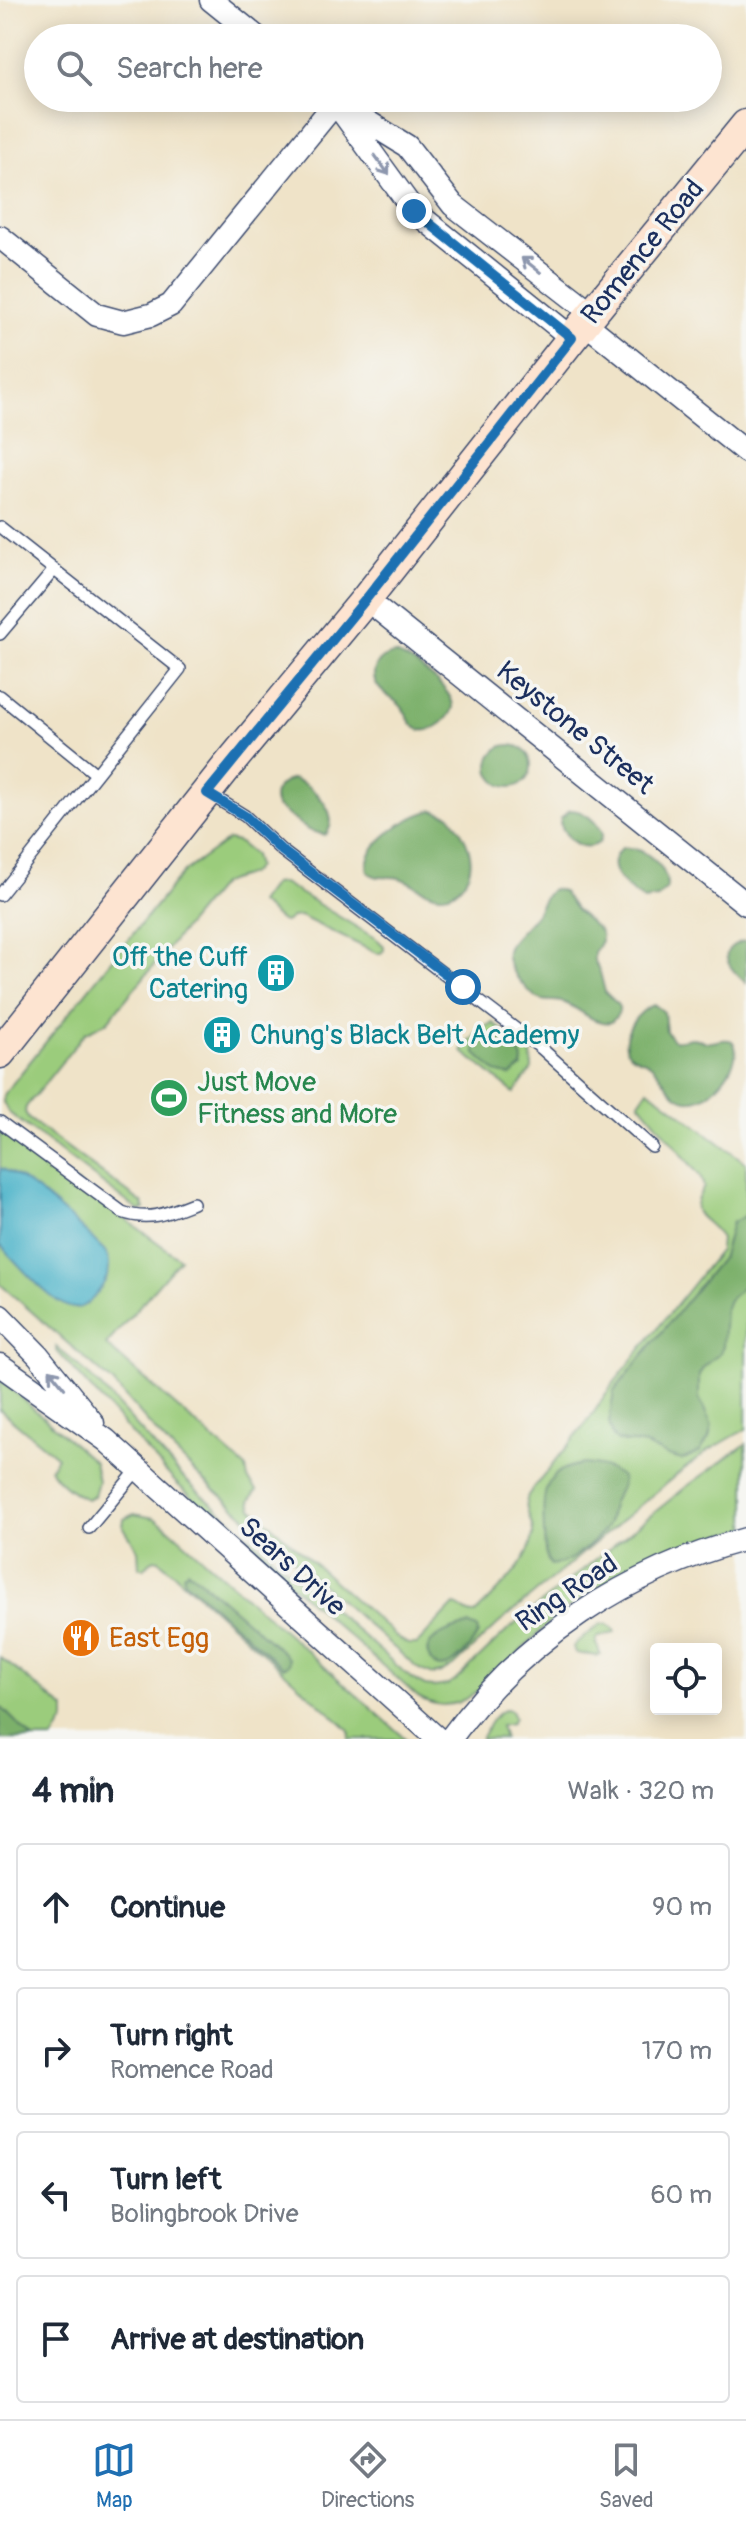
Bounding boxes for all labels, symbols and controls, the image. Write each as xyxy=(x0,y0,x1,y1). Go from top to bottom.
search box xyxy=(24,24,722,112)
icon: search xyxy=(52,46,96,90)
text: Search here xyxy=(116,50,263,87)
one-way arrow xyxy=(373,154,390,175)
street label: Romence Road xyxy=(574,172,712,332)
route end xyxy=(396,193,432,229)
one-way arrow xyxy=(521,257,542,274)
street label: Keystone Street xyxy=(489,654,662,803)
place label: Off the Cuff Catering xyxy=(112,940,248,1007)
building icon: Off the Cuff Catering xyxy=(255,952,297,994)
route start xyxy=(445,969,481,1005)
building icon: Chung's Black Belt Academy xyxy=(201,1014,243,1056)
place label: Chung's Black Belt Academy xyxy=(250,1018,580,1053)
place label: Just Move Fitness and More xyxy=(197,1065,397,1132)
sports icon: Just Move Fitness and More xyxy=(148,1077,190,1119)
one-way arrow xyxy=(49,1369,66,1390)
street label: Sears Drive xyxy=(231,1510,353,1624)
street label: Ring Road xyxy=(510,1546,624,1640)
restaurant icon: East Egg xyxy=(60,1617,102,1659)
place label: East Egg xyxy=(109,1621,209,1656)
map controls xyxy=(650,1643,722,1715)
button: locate xyxy=(650,1643,722,1715)
text: 4 min xyxy=(32,1770,114,1813)
text: Walk · 320 m xyxy=(567,1775,714,1807)
icon: ahead xyxy=(34,1885,78,1929)
text: Continue xyxy=(110,1889,225,1926)
text: 90 m xyxy=(652,1891,712,1923)
text: Turn right xyxy=(110,2017,233,2054)
icon: right xyxy=(34,2029,78,2073)
text: 170 m xyxy=(642,2035,712,2067)
text: Romence Road xyxy=(110,2054,274,2086)
text: Turn left xyxy=(110,2161,221,2198)
icon: left xyxy=(34,2173,78,2217)
text: 60 m xyxy=(650,2179,712,2211)
text: Bolingbrook Drive xyxy=(110,2198,298,2230)
icon: arrive xyxy=(34,2317,78,2361)
text: Arrive at destination xyxy=(110,2321,364,2358)
tab: Map xyxy=(92,2438,136,2514)
tab: Directions xyxy=(321,2438,414,2514)
tab: Saved xyxy=(599,2438,654,2514)

